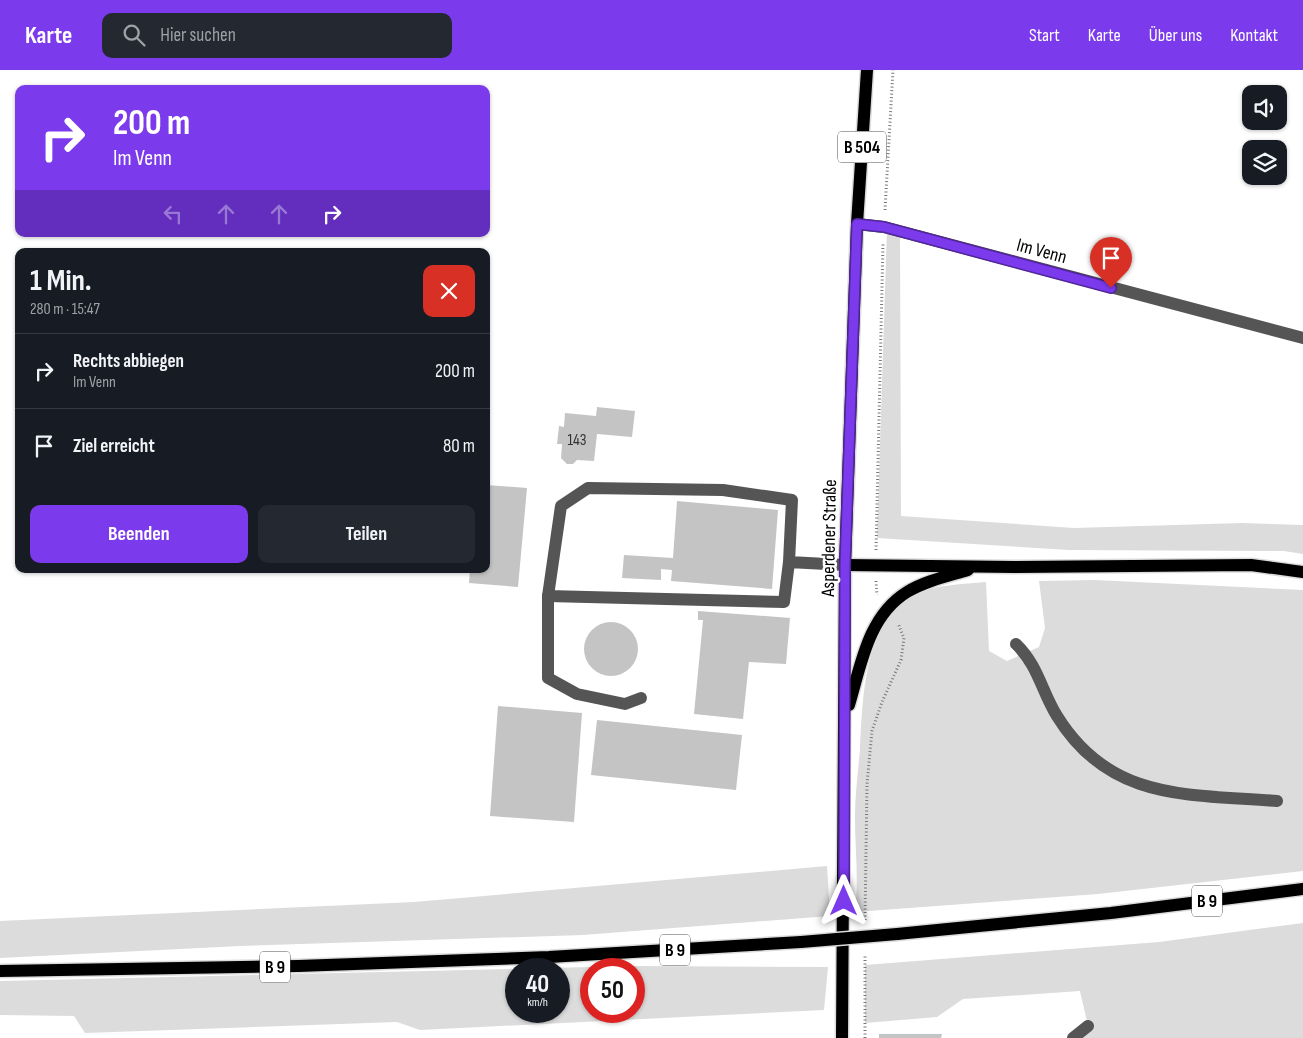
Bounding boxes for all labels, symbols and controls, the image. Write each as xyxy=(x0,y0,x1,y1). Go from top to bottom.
search box xyxy=(102,13,452,58)
text: Karte xyxy=(25,21,72,50)
icon: search xyxy=(120,21,148,49)
text: Hier suchen xyxy=(160,24,236,47)
text: Start xyxy=(1029,25,1060,46)
text: Karte xyxy=(1088,25,1121,46)
text: Über uns xyxy=(1149,25,1202,46)
text: Kontakt xyxy=(1230,25,1278,46)
map controls xyxy=(1242,85,1287,185)
button: sound xyxy=(1242,85,1287,130)
text: 200 m xyxy=(113,102,190,145)
icon: right xyxy=(30,105,95,170)
road number: B 504 xyxy=(838,132,886,162)
button: layers xyxy=(1242,140,1287,185)
text: Im Venn xyxy=(113,145,172,172)
icon: left xyxy=(159,200,187,228)
icon: ahead xyxy=(212,200,240,228)
icon: ahead xyxy=(265,200,293,228)
icon: right xyxy=(318,200,346,228)
street label: Im Venn xyxy=(1014,234,1069,269)
pin xyxy=(1090,237,1132,288)
icon: arrive xyxy=(1097,244,1125,272)
text: 1 Min. xyxy=(30,263,92,299)
button: close xyxy=(423,265,475,317)
text: 280 m · 15:47 xyxy=(30,300,100,319)
text: Rechts abbiegen xyxy=(73,350,184,373)
icon: right xyxy=(30,357,58,385)
text: 200 m xyxy=(435,360,475,383)
text: Im Venn xyxy=(73,373,116,392)
house number: 143 xyxy=(567,431,587,450)
icon: arrive xyxy=(30,432,58,460)
text: Ziel erreicht xyxy=(73,435,155,458)
text: 80 m xyxy=(443,435,475,458)
street label: Asperdener Straße xyxy=(817,479,842,598)
button: Beenden xyxy=(30,505,248,563)
button: Teilen xyxy=(258,505,475,563)
position arrow xyxy=(817,874,869,926)
road number: B 9 xyxy=(1192,886,1222,916)
road number: B 9 xyxy=(660,934,690,966)
road number: B 9 xyxy=(260,952,290,982)
speed limit sign: 50 xyxy=(580,958,645,1023)
text: 40 xyxy=(526,969,549,1000)
text: km/h xyxy=(527,995,548,1010)

